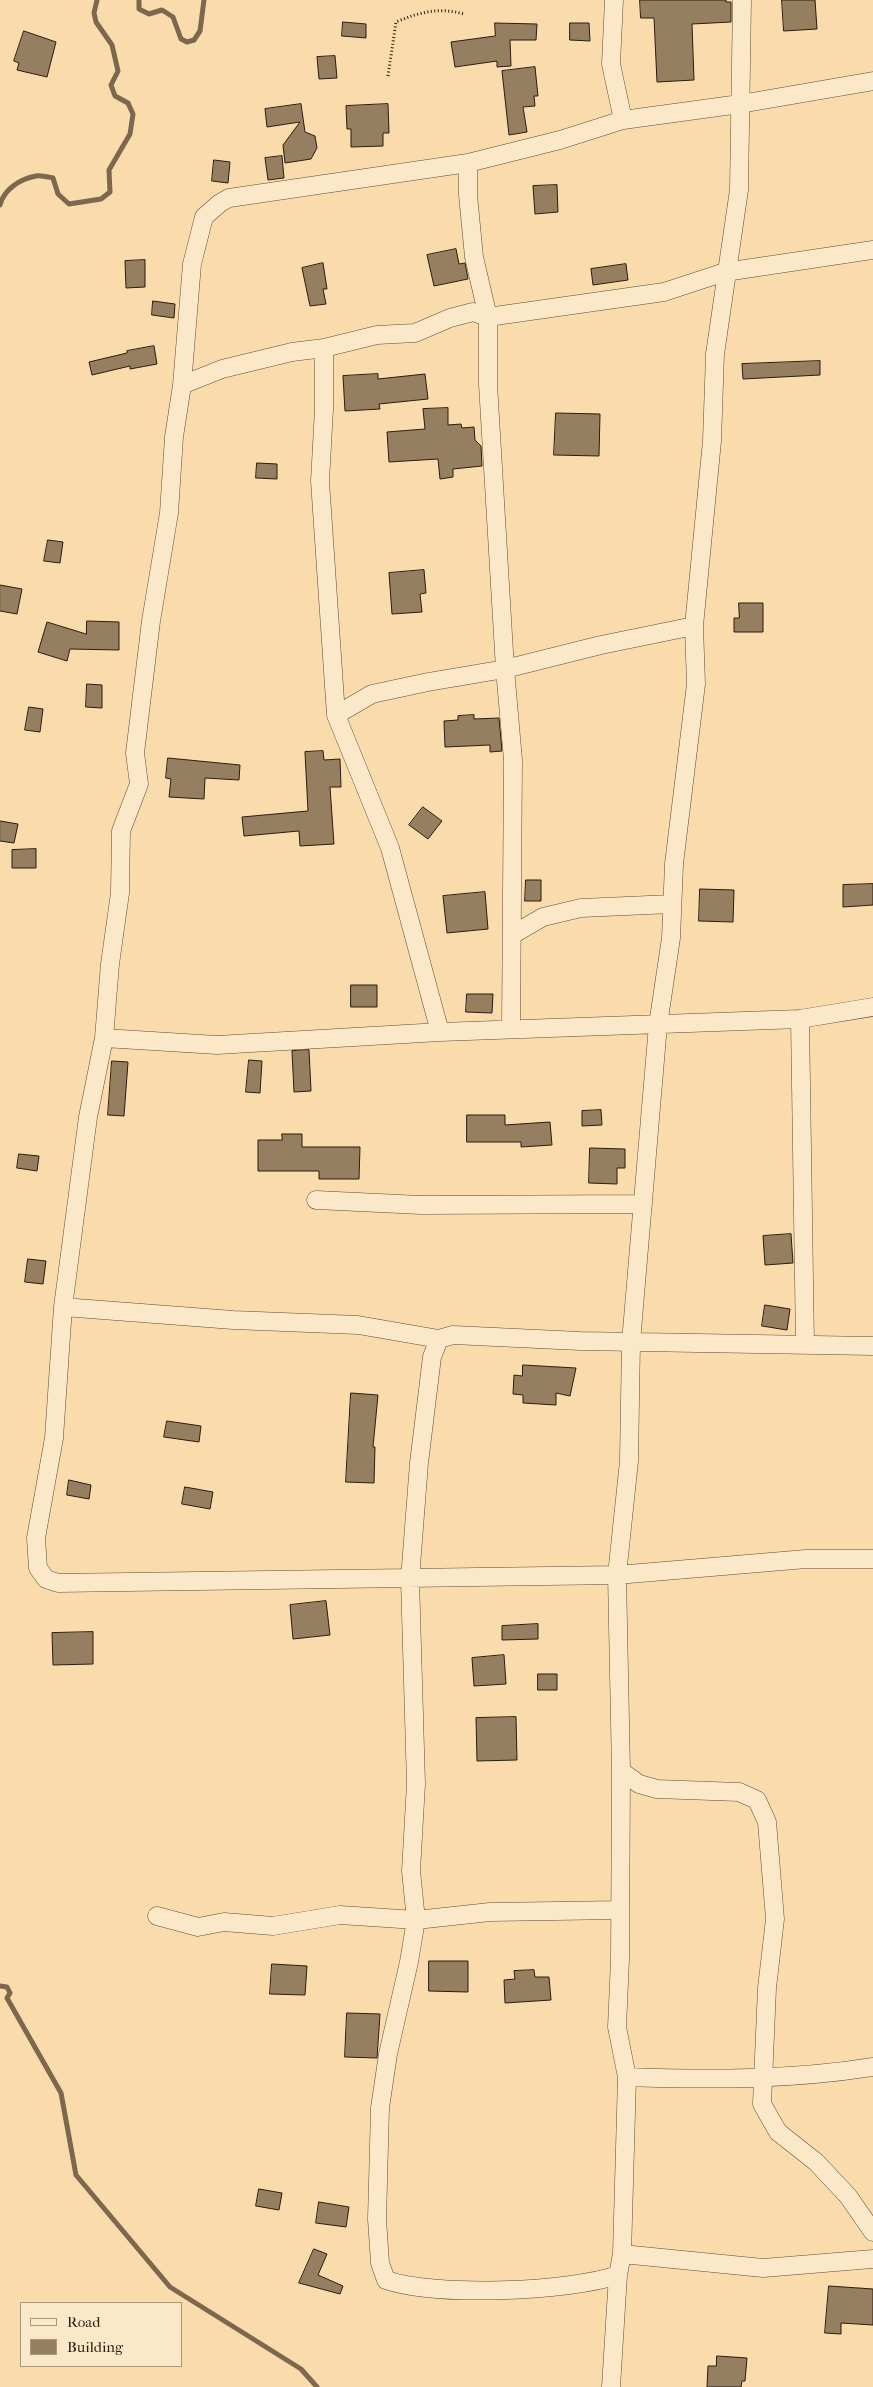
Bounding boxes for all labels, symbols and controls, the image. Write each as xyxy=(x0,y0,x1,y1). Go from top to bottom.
legend xyxy=(20,2302,182,2367)
text: Road xyxy=(67,2313,100,2331)
text: Building xyxy=(67,2338,123,2356)

